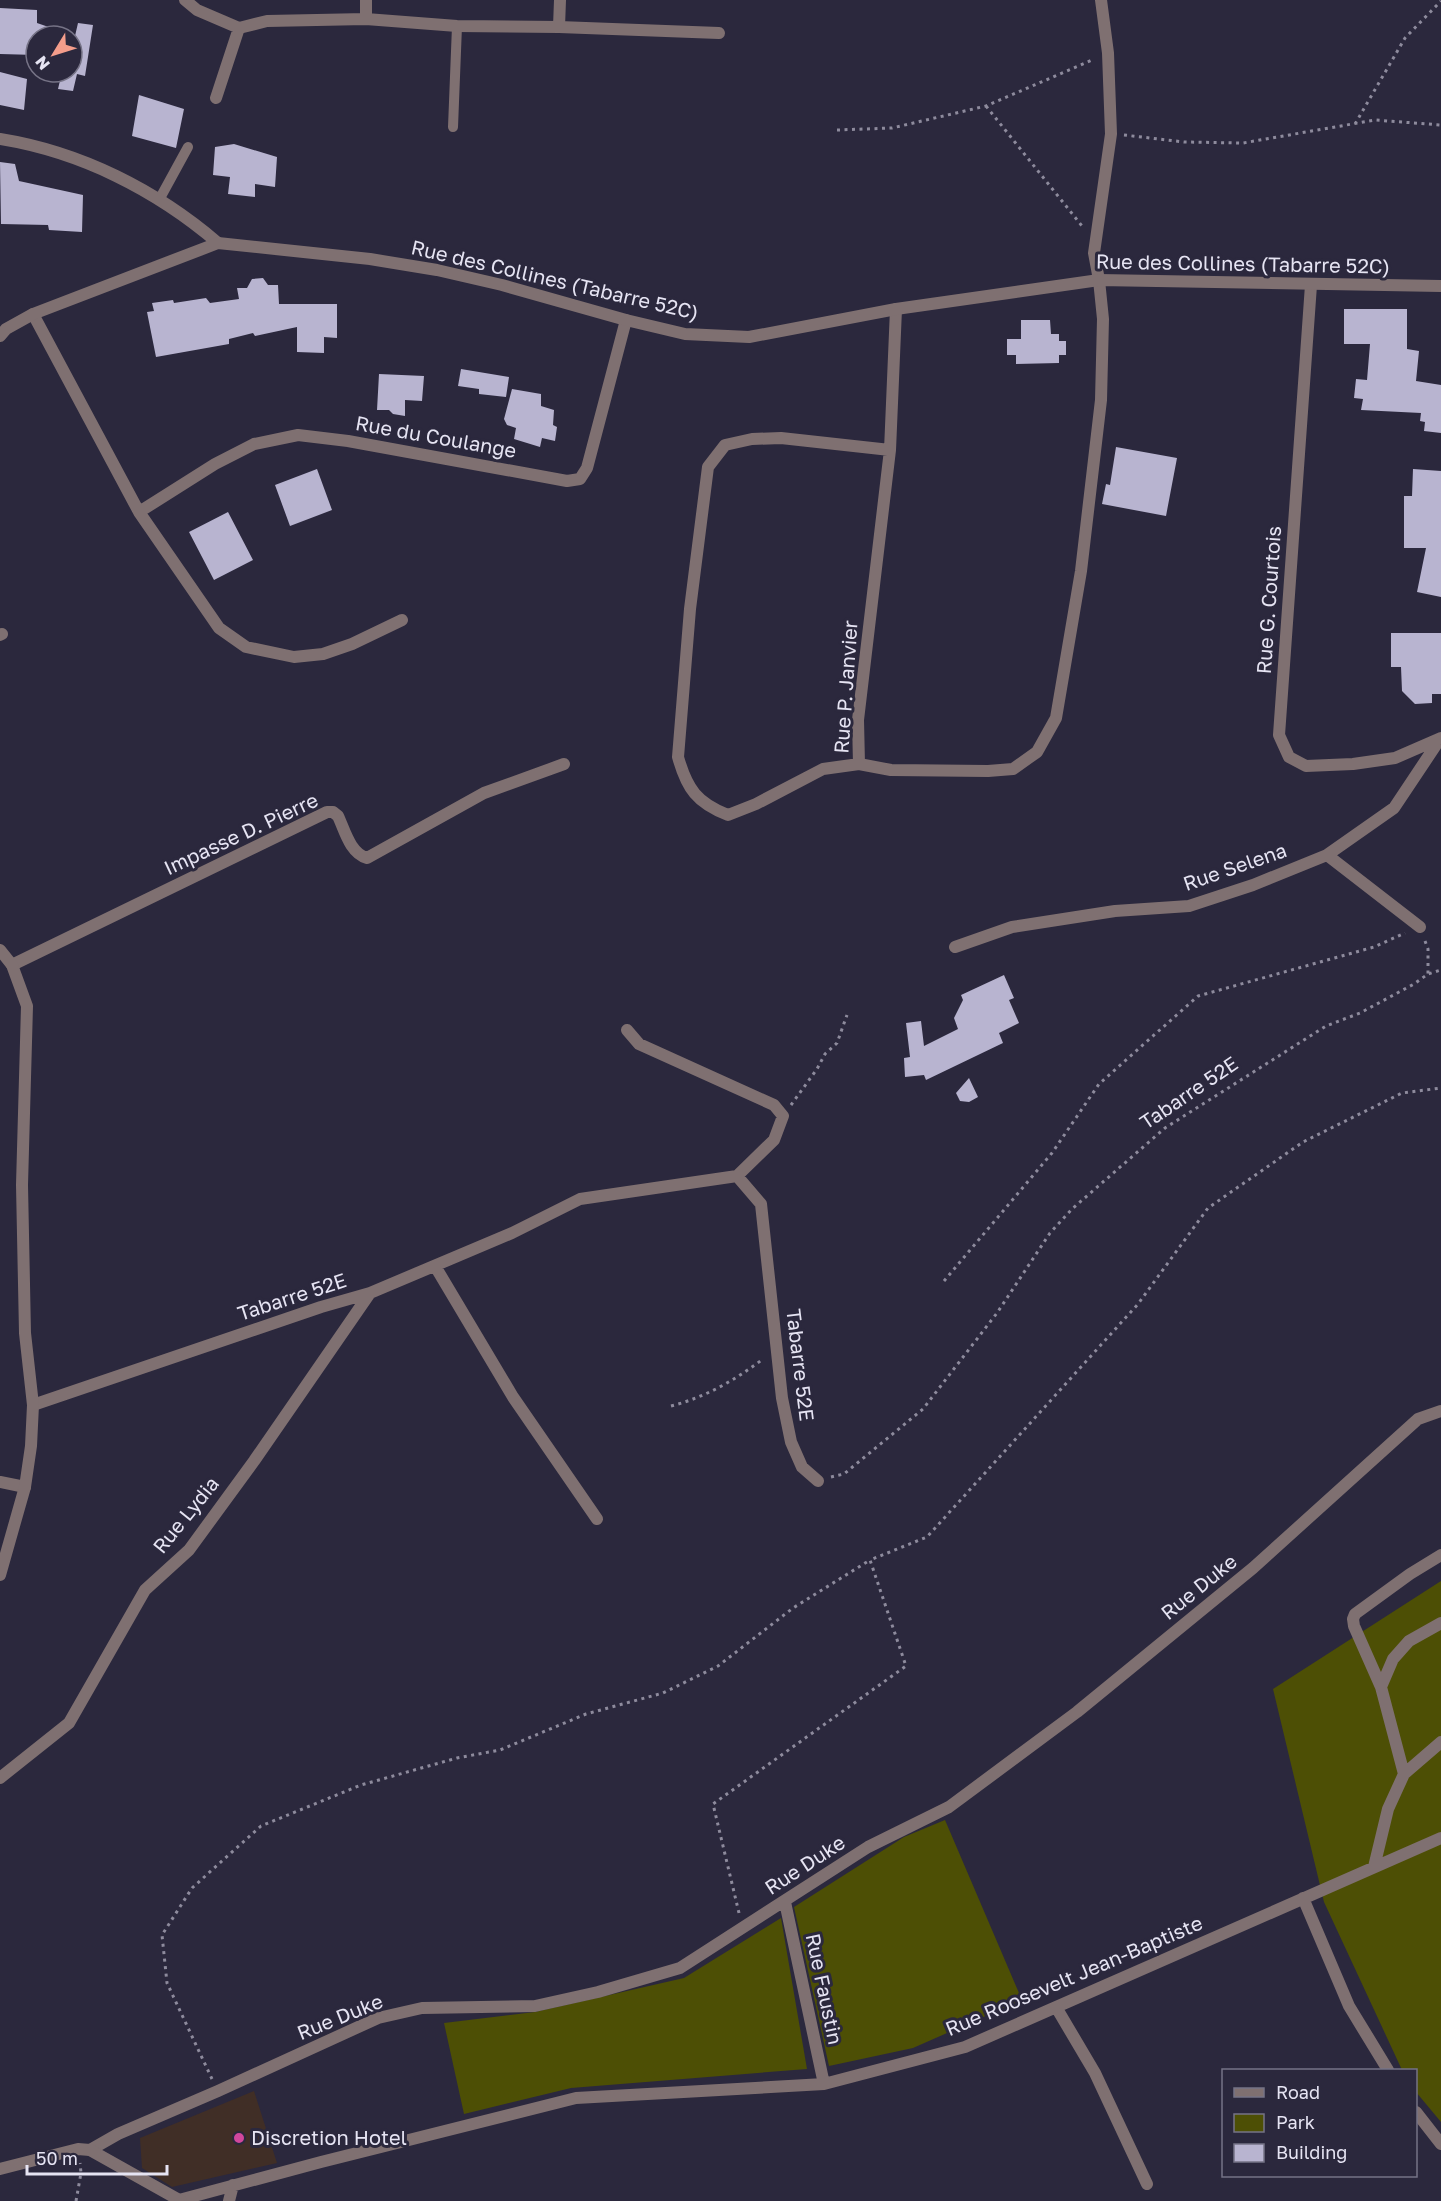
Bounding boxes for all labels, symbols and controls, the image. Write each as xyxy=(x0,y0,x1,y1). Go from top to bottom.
north arrow xyxy=(24,24,84,84)
text: N xyxy=(31,52,54,74)
street label: Rue des Collines (Tabarre 52C) xyxy=(409,234,701,324)
street label: Rue des Collines (Tabarre 52C) xyxy=(1096,248,1390,278)
street label: Rue du Coulange xyxy=(354,410,518,462)
street label: Rue G. Courtois xyxy=(1251,525,1285,675)
street label: Rue P. Janvier xyxy=(828,619,862,754)
street label: Impasse D. Pierre xyxy=(160,787,321,879)
street label: Rue Selena xyxy=(1180,837,1289,895)
street label: Tabarre 52E xyxy=(1135,1051,1242,1134)
street label: Tabarre 52E xyxy=(234,1267,349,1325)
street label: Tabarre 52E xyxy=(782,1307,820,1422)
street label: Rue Lydia xyxy=(147,1471,223,1557)
street label: Rue Duke xyxy=(1156,1548,1241,1624)
street label: Rue Duke xyxy=(760,1829,849,1899)
street label: Rue Roosevelt Jean-Baptiste xyxy=(941,1910,1206,2040)
street label: Rue Faustin xyxy=(801,1931,848,2047)
street label: Rue Duke xyxy=(293,1988,386,2044)
legend xyxy=(1222,2069,1417,2177)
text: Road xyxy=(1276,2081,1320,2103)
text: Park xyxy=(1276,2111,1315,2133)
place label: Discretion Hotel xyxy=(251,2125,407,2149)
marker: Discretion Hotel xyxy=(232,2131,246,2145)
scale bar xyxy=(27,2138,166,2176)
text: Building xyxy=(1276,2141,1347,2163)
text: 50 m xyxy=(36,2147,78,2169)

